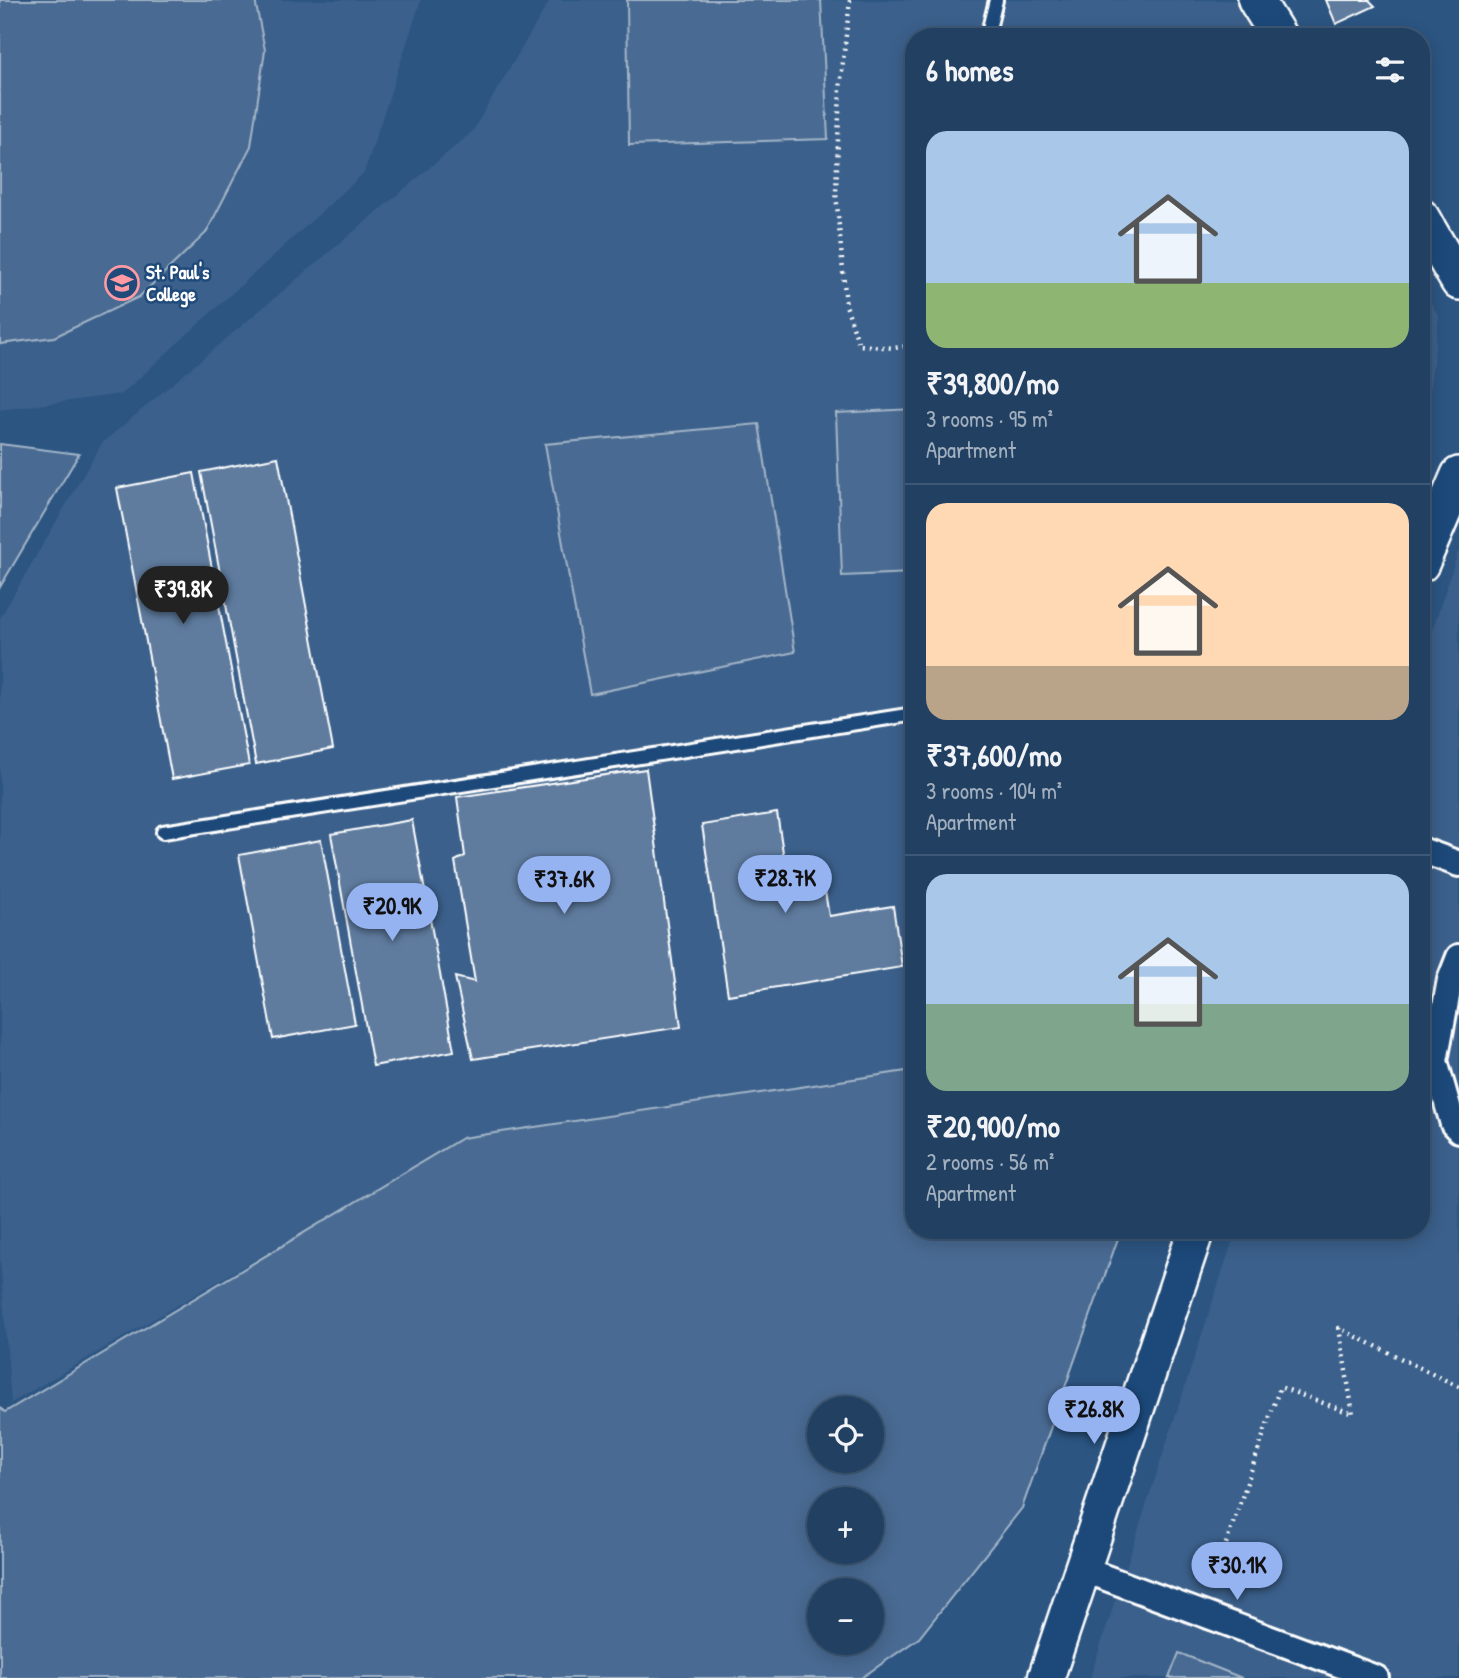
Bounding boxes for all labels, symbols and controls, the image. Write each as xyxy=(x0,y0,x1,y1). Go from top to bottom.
text: 6 homes xyxy=(926,50,1013,90)
icon: filters xyxy=(1371,51,1409,89)
icon: home xyxy=(1105,176,1231,302)
place label: St. Paul's College xyxy=(146,259,210,308)
school or university icon: St. Paul's College xyxy=(103,264,141,302)
text: ₹39,800/mo xyxy=(926,363,1059,403)
text: 3 rooms · 95 m² xyxy=(926,403,1053,434)
text: Apartment xyxy=(926,434,1016,465)
icon: home xyxy=(1105,548,1231,674)
pin: ₹39.8K xyxy=(126,566,240,626)
text: ₹39.8K xyxy=(154,573,212,604)
text: ₹37,600/mo xyxy=(926,735,1062,775)
text: 3 rooms · 104 m² xyxy=(926,775,1062,806)
text: Apartment xyxy=(926,806,1016,837)
pin: ₹37.6K xyxy=(507,856,621,916)
pin: ₹28.7K xyxy=(728,856,842,915)
text: ₹28.7K xyxy=(754,862,816,893)
text: ₹37.6K xyxy=(534,863,594,894)
pin: ₹20.9K xyxy=(335,884,449,943)
text: ₹20.9K xyxy=(362,890,422,921)
icon: home xyxy=(1105,919,1231,1045)
text: ₹20,900/mo xyxy=(926,1106,1060,1146)
text: 2 rooms · 56 m² xyxy=(926,1146,1054,1177)
text: Apartment xyxy=(926,1177,1016,1208)
pin: ₹26.8K xyxy=(1037,1386,1151,1446)
text: ₹26.8K xyxy=(1064,1393,1124,1424)
map controls xyxy=(807,1396,884,1655)
button: locate xyxy=(807,1396,884,1473)
button: + xyxy=(807,1487,884,1564)
pin: ₹30.1K xyxy=(1180,1542,1294,1602)
text: ₹30.1K xyxy=(1207,1549,1267,1580)
button: − xyxy=(807,1578,884,1655)

